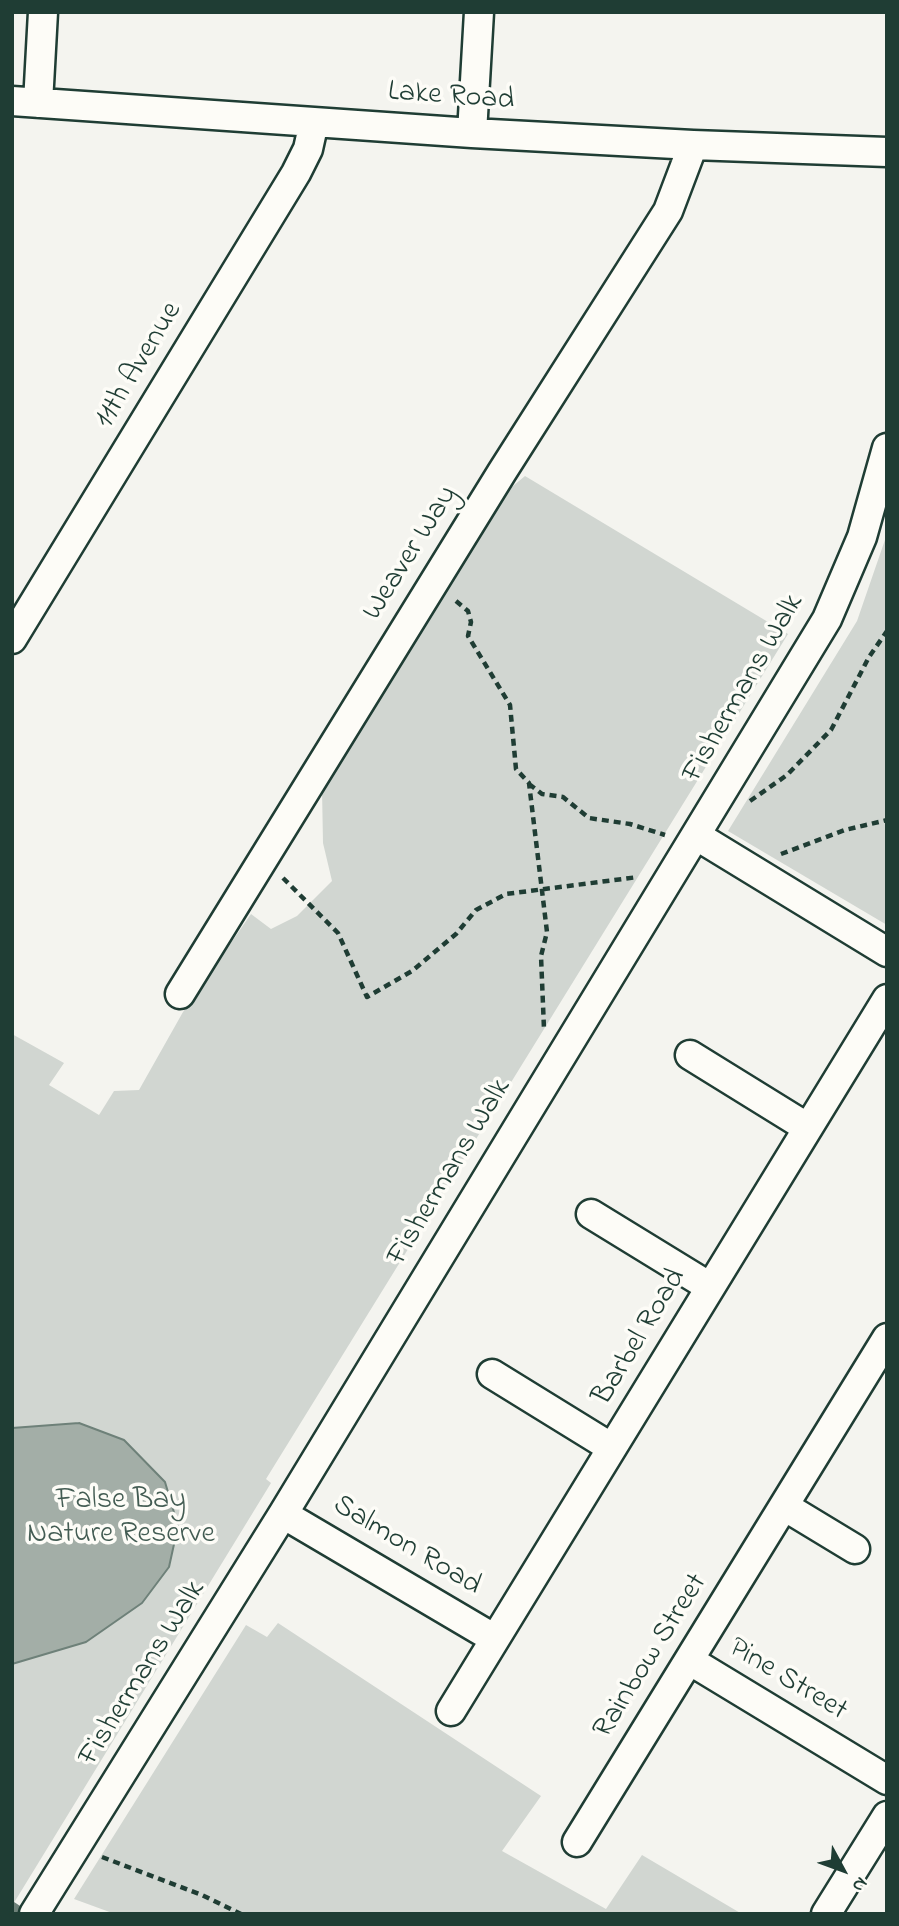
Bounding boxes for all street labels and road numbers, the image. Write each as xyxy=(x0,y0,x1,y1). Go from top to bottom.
street label: Lake Road xyxy=(387,76,515,120)
street label: 11th Avenue xyxy=(88,296,192,436)
street label: Weaver Way xyxy=(357,480,467,628)
street label: Fishermans Walk xyxy=(676,588,814,790)
street label: Fishermans Walk xyxy=(381,1073,521,1273)
street label: Barbel Road xyxy=(586,1263,696,1413)
street label: Salmon Road xyxy=(325,1489,487,1605)
street label: Rainbow Street xyxy=(587,1568,717,1746)
street label: Fishermans Walk xyxy=(73,1575,215,1773)
street label: Pine Street xyxy=(721,1632,853,1730)

